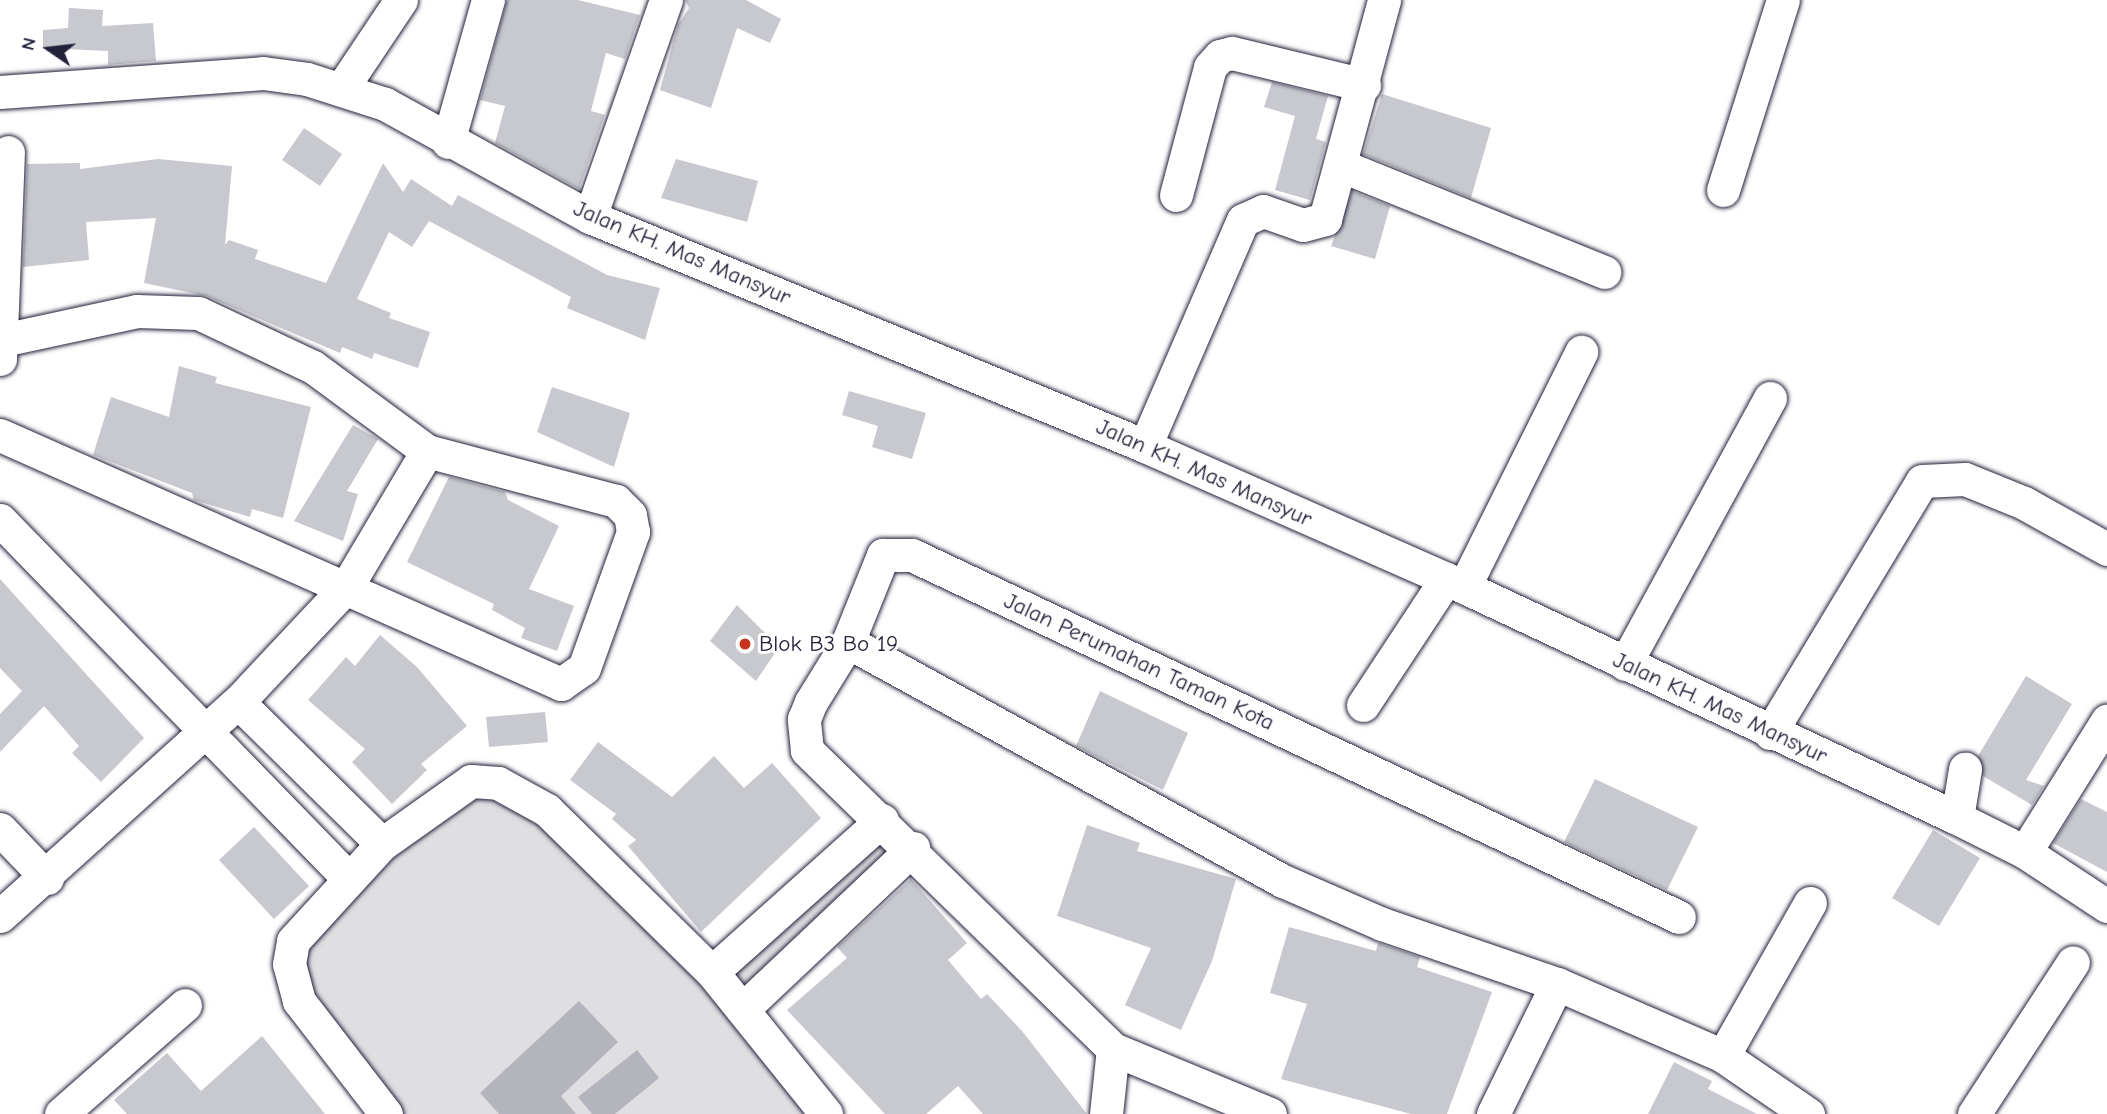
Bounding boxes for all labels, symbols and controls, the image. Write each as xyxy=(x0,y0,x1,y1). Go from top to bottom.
north arrow xyxy=(14,14,84,84)
text: N xyxy=(16,35,41,53)
street label: Jalan KH. Mas Mansyur xyxy=(569,195,795,311)
street label: Jalan KH. Mas Mansyur xyxy=(1092,413,1316,533)
street label: Jalan Perumahan Taman Kota xyxy=(999,587,1279,737)
place label: Blok B3 Bo 19 xyxy=(759,630,898,658)
marker: Blok B3 Bo 19 xyxy=(737,636,753,652)
street label: Jalan KH. Mas Mansyur xyxy=(1608,646,1832,770)

